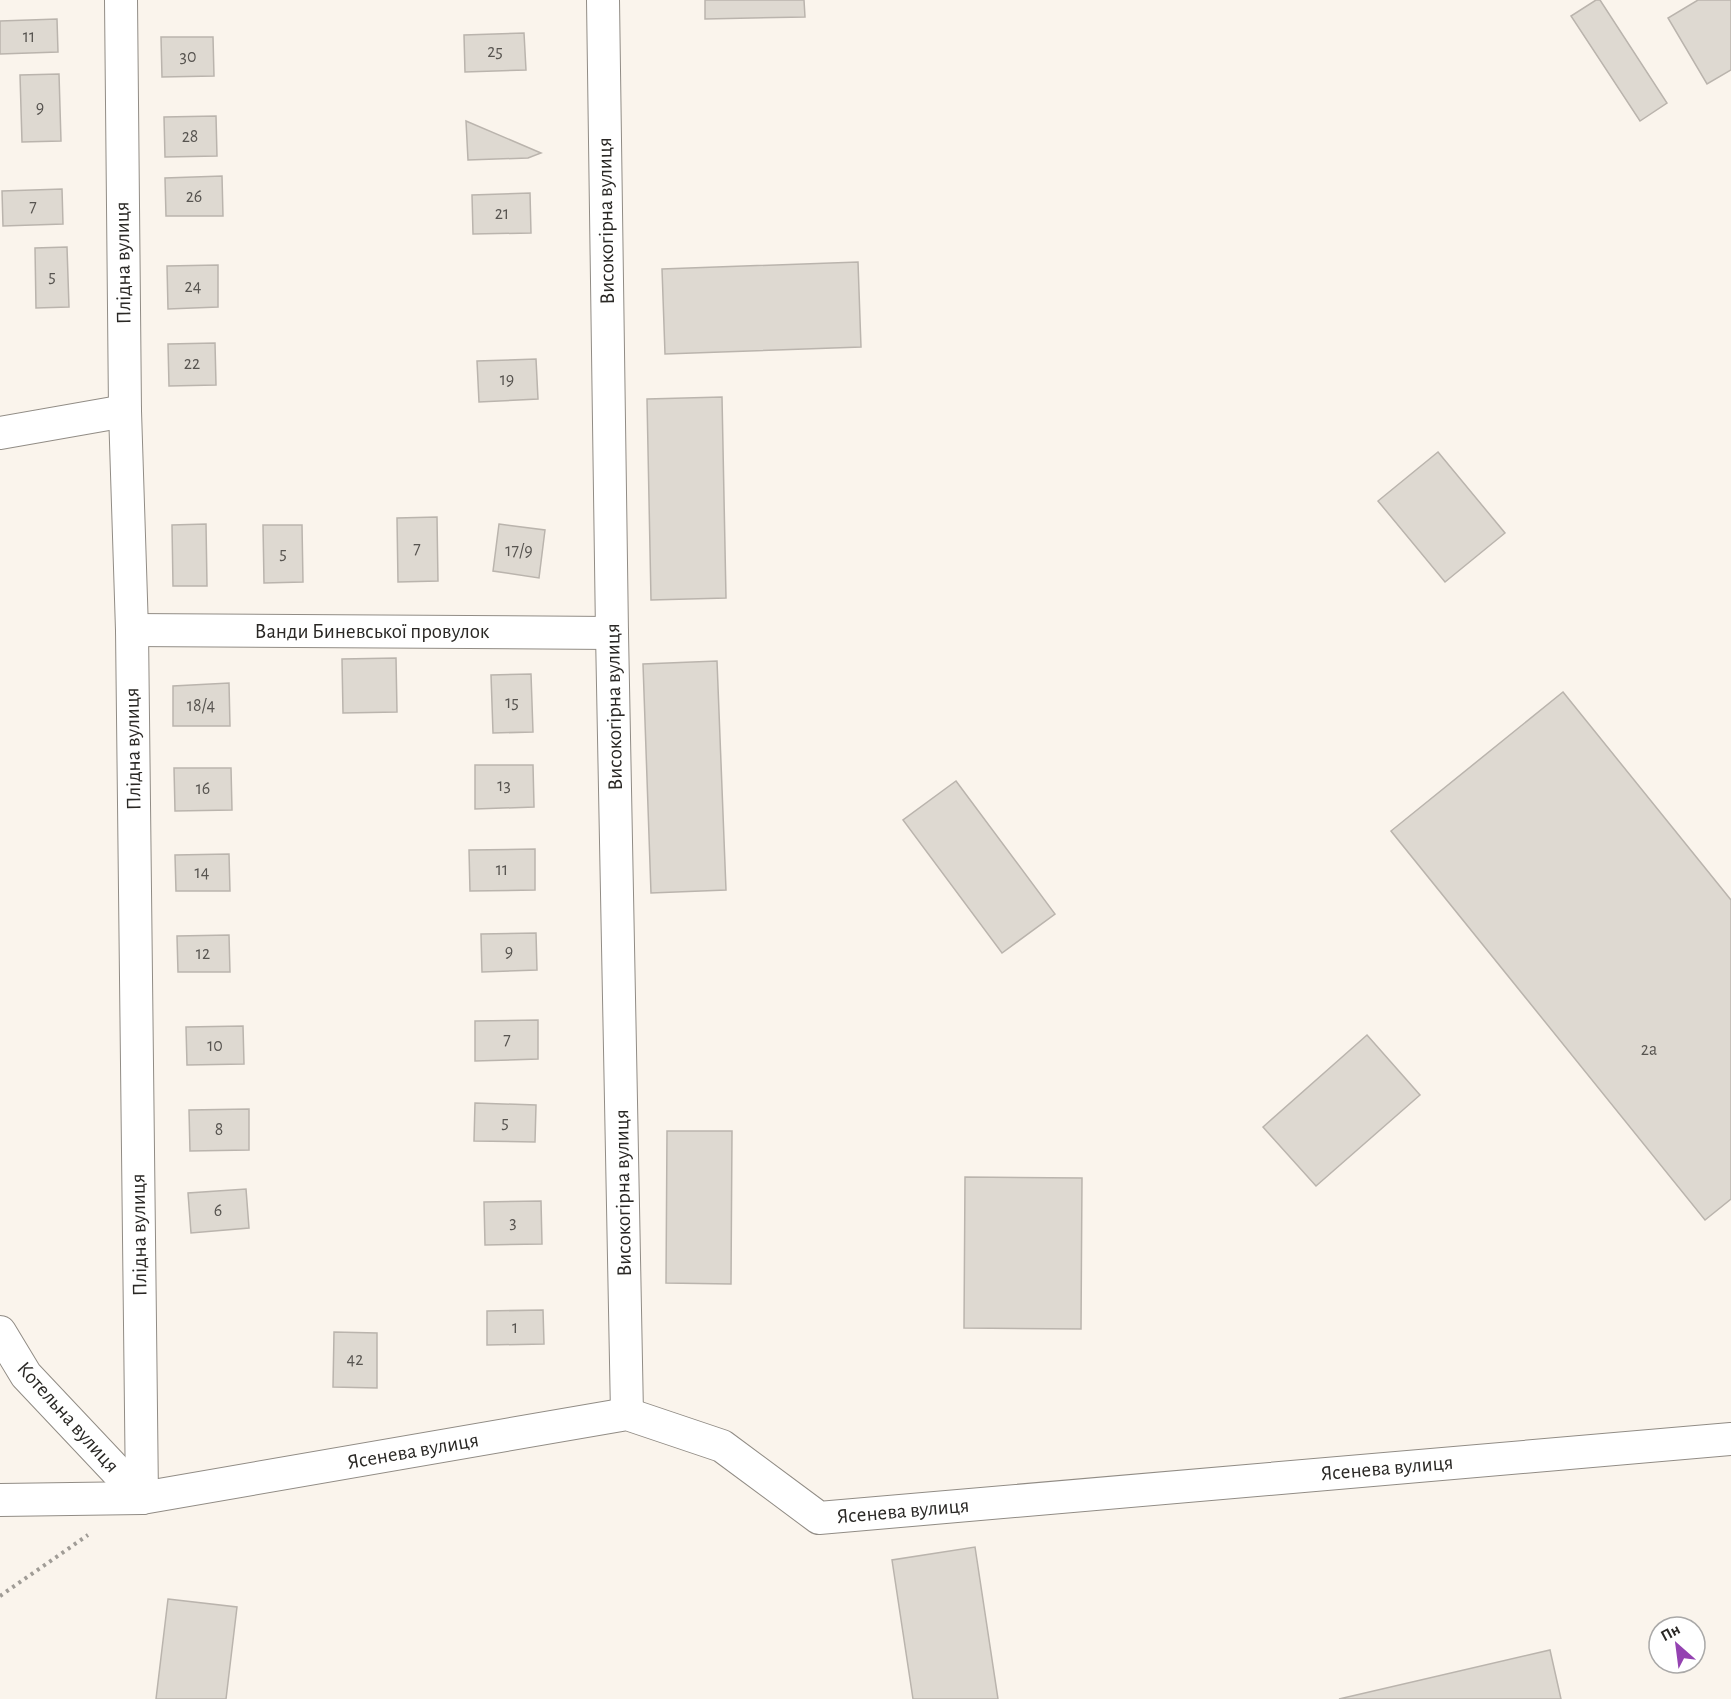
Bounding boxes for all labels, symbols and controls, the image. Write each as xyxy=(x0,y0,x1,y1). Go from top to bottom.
house number: 11 xyxy=(23,28,35,46)
house number: 25 xyxy=(487,43,503,61)
house number: 30 xyxy=(180,48,196,66)
house number: 9 xyxy=(36,99,44,117)
house number: 28 xyxy=(182,128,198,146)
street label: Високогірна вулиця xyxy=(594,137,618,305)
house number: 26 xyxy=(186,188,202,206)
house number: 7 xyxy=(29,198,37,216)
street label: Плідна вулиця xyxy=(111,201,135,325)
house number: 21 xyxy=(495,205,509,223)
house number: 5 xyxy=(48,268,56,286)
house number: 24 xyxy=(185,278,202,296)
house number: 22 xyxy=(184,355,200,373)
house number: 19 xyxy=(500,371,514,389)
house number: 7 xyxy=(413,540,421,558)
house number: 17/9 xyxy=(505,542,533,560)
house number: 5 xyxy=(279,545,287,563)
street label: Ванди Биневської провулок xyxy=(255,621,490,642)
street label: Високогірна вулиця xyxy=(602,623,626,791)
street label: Плідна вулиця xyxy=(121,687,145,811)
house number: 15 xyxy=(505,694,519,712)
house number: 18/4 xyxy=(187,697,216,715)
house number: 13 xyxy=(497,777,511,795)
house number: 16 xyxy=(196,780,210,798)
house number: 11 xyxy=(496,861,508,879)
house number: 14 xyxy=(195,864,210,882)
house number: 9 xyxy=(505,943,513,961)
house number: 12 xyxy=(196,945,210,963)
house number: 7 xyxy=(503,1031,511,1049)
house number: 10 xyxy=(207,1037,223,1055)
house number: 2а xyxy=(1641,1041,1657,1059)
street label: Високогірна вулиця xyxy=(611,1109,635,1277)
house number: 5 xyxy=(501,1114,509,1132)
house number: 8 xyxy=(215,1121,223,1139)
street label: Плідна вулиця xyxy=(127,1173,151,1297)
house number: 6 xyxy=(214,1202,222,1220)
house number: 3 xyxy=(509,1214,517,1232)
house number: 1 xyxy=(512,1319,518,1337)
house number: 42 xyxy=(347,1351,363,1369)
street label: Котельна вулиця xyxy=(13,1358,123,1476)
street label: Ясенева вулиця xyxy=(346,1429,480,1473)
street label: Ясенева вулиця xyxy=(1320,1452,1454,1484)
street label: Ясенева вулиця xyxy=(836,1495,970,1527)
north arrow xyxy=(1647,1615,1707,1675)
text: Пн xyxy=(1658,1621,1683,1644)

